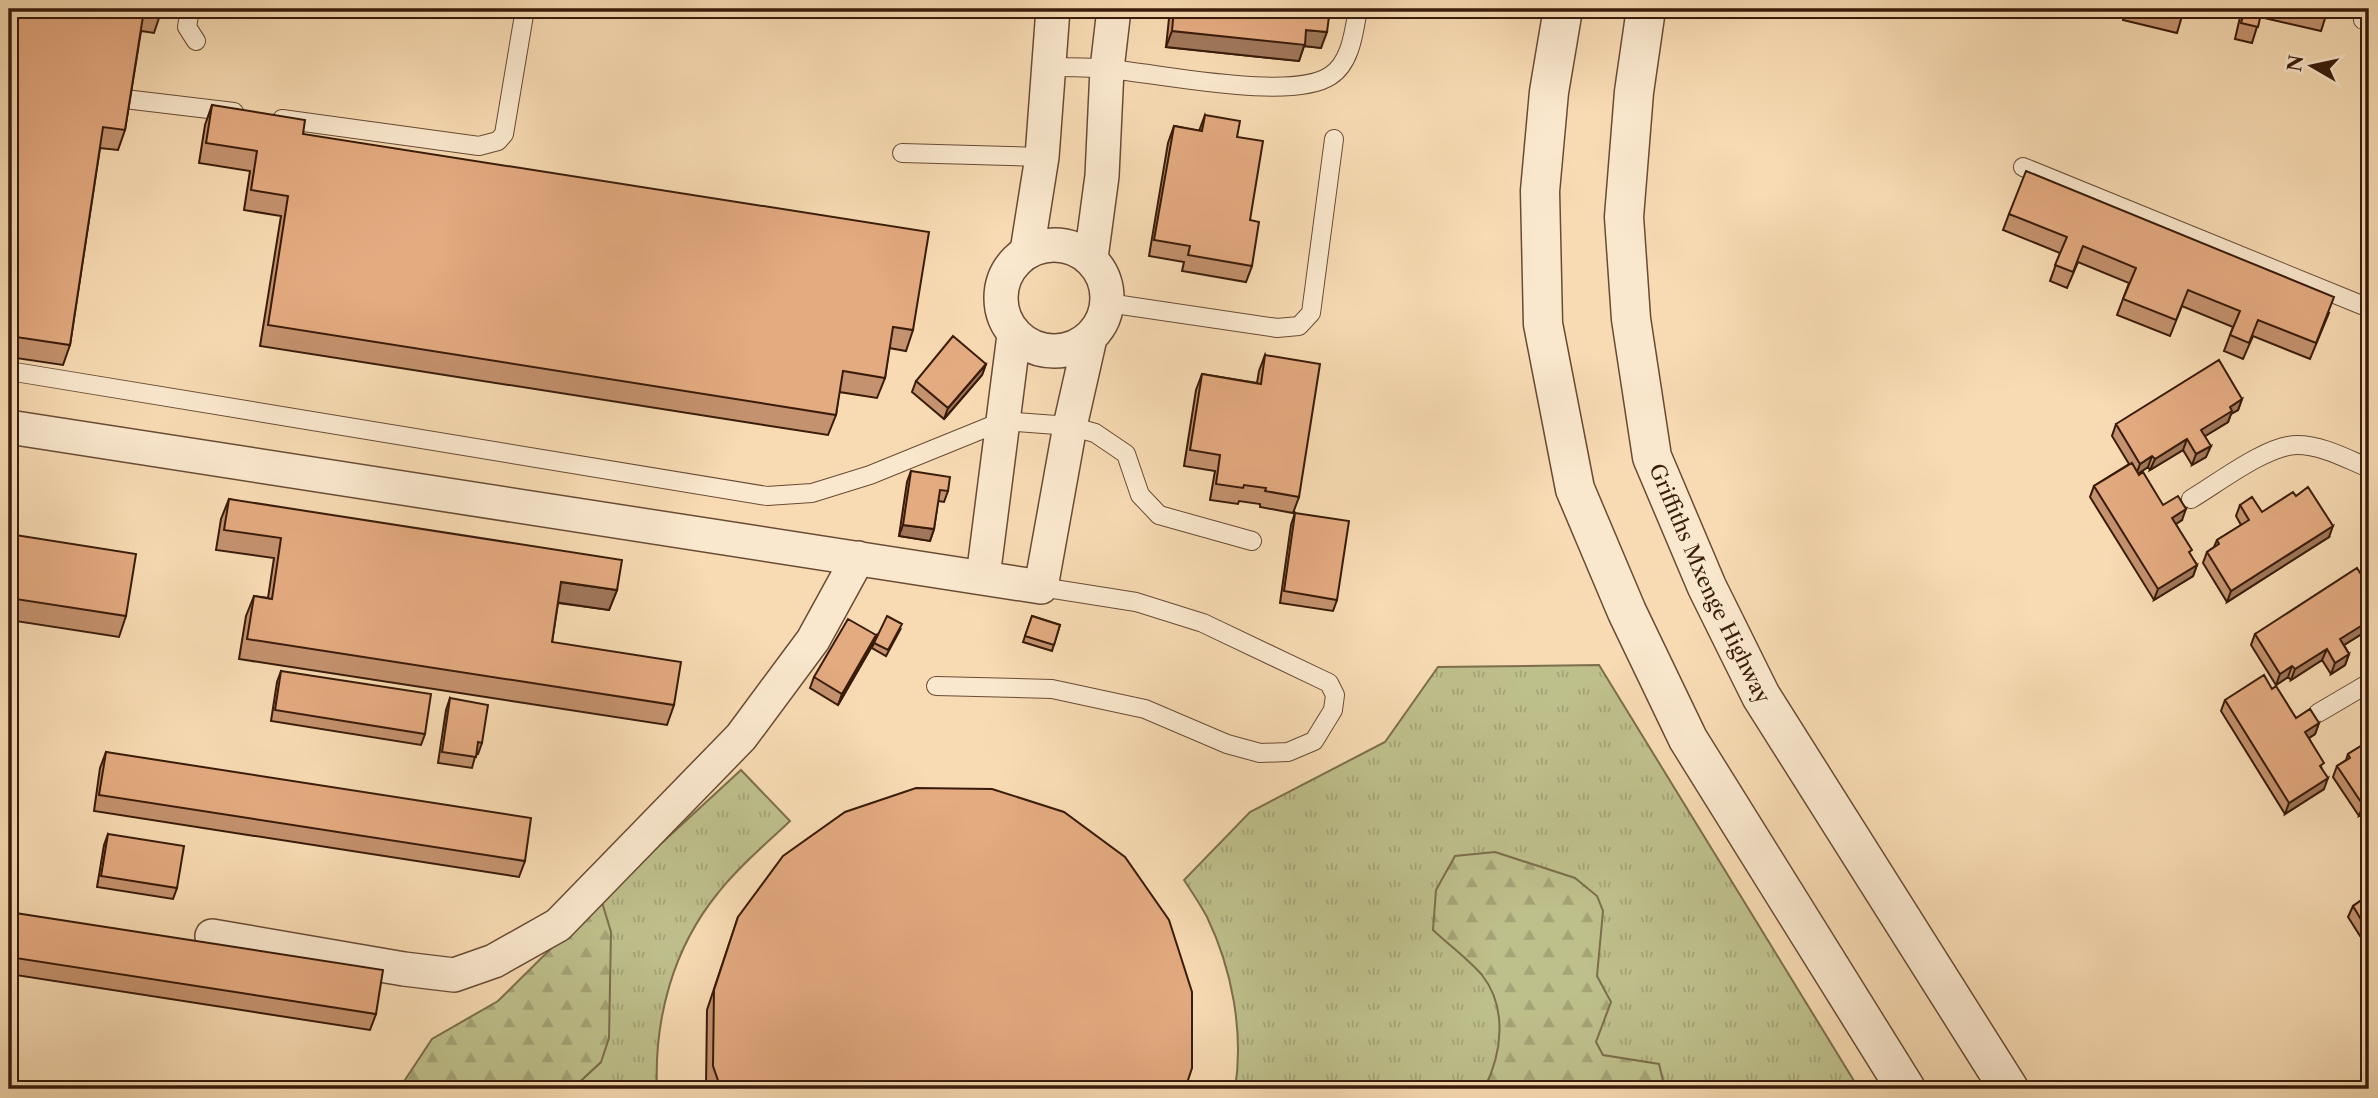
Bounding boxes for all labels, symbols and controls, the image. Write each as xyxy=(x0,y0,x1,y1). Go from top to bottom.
north arrow xyxy=(2276,32,2346,102)
text: N xyxy=(2283,53,2308,73)
street label: Griffiths Mxenge Highway xyxy=(1644,460,1776,708)

